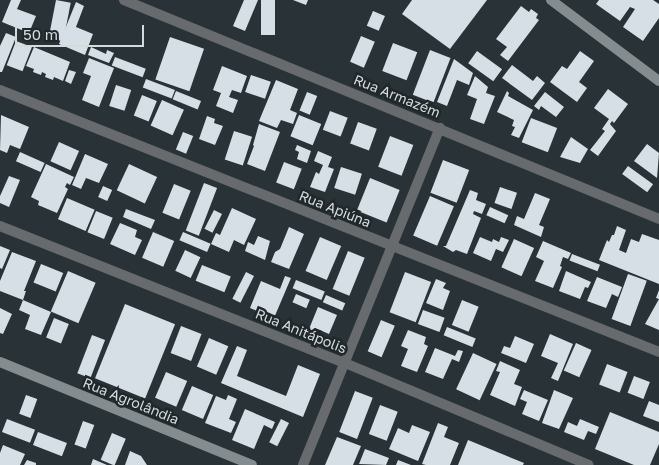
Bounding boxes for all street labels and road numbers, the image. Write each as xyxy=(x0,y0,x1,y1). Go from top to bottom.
street label: Rua Armazém xyxy=(351,71,443,121)
street label: Rua Apiúna xyxy=(297,187,373,231)
street label: Rua Anitápolis xyxy=(253,305,349,357)
street label: Rua Agrolândia xyxy=(81,374,181,428)

